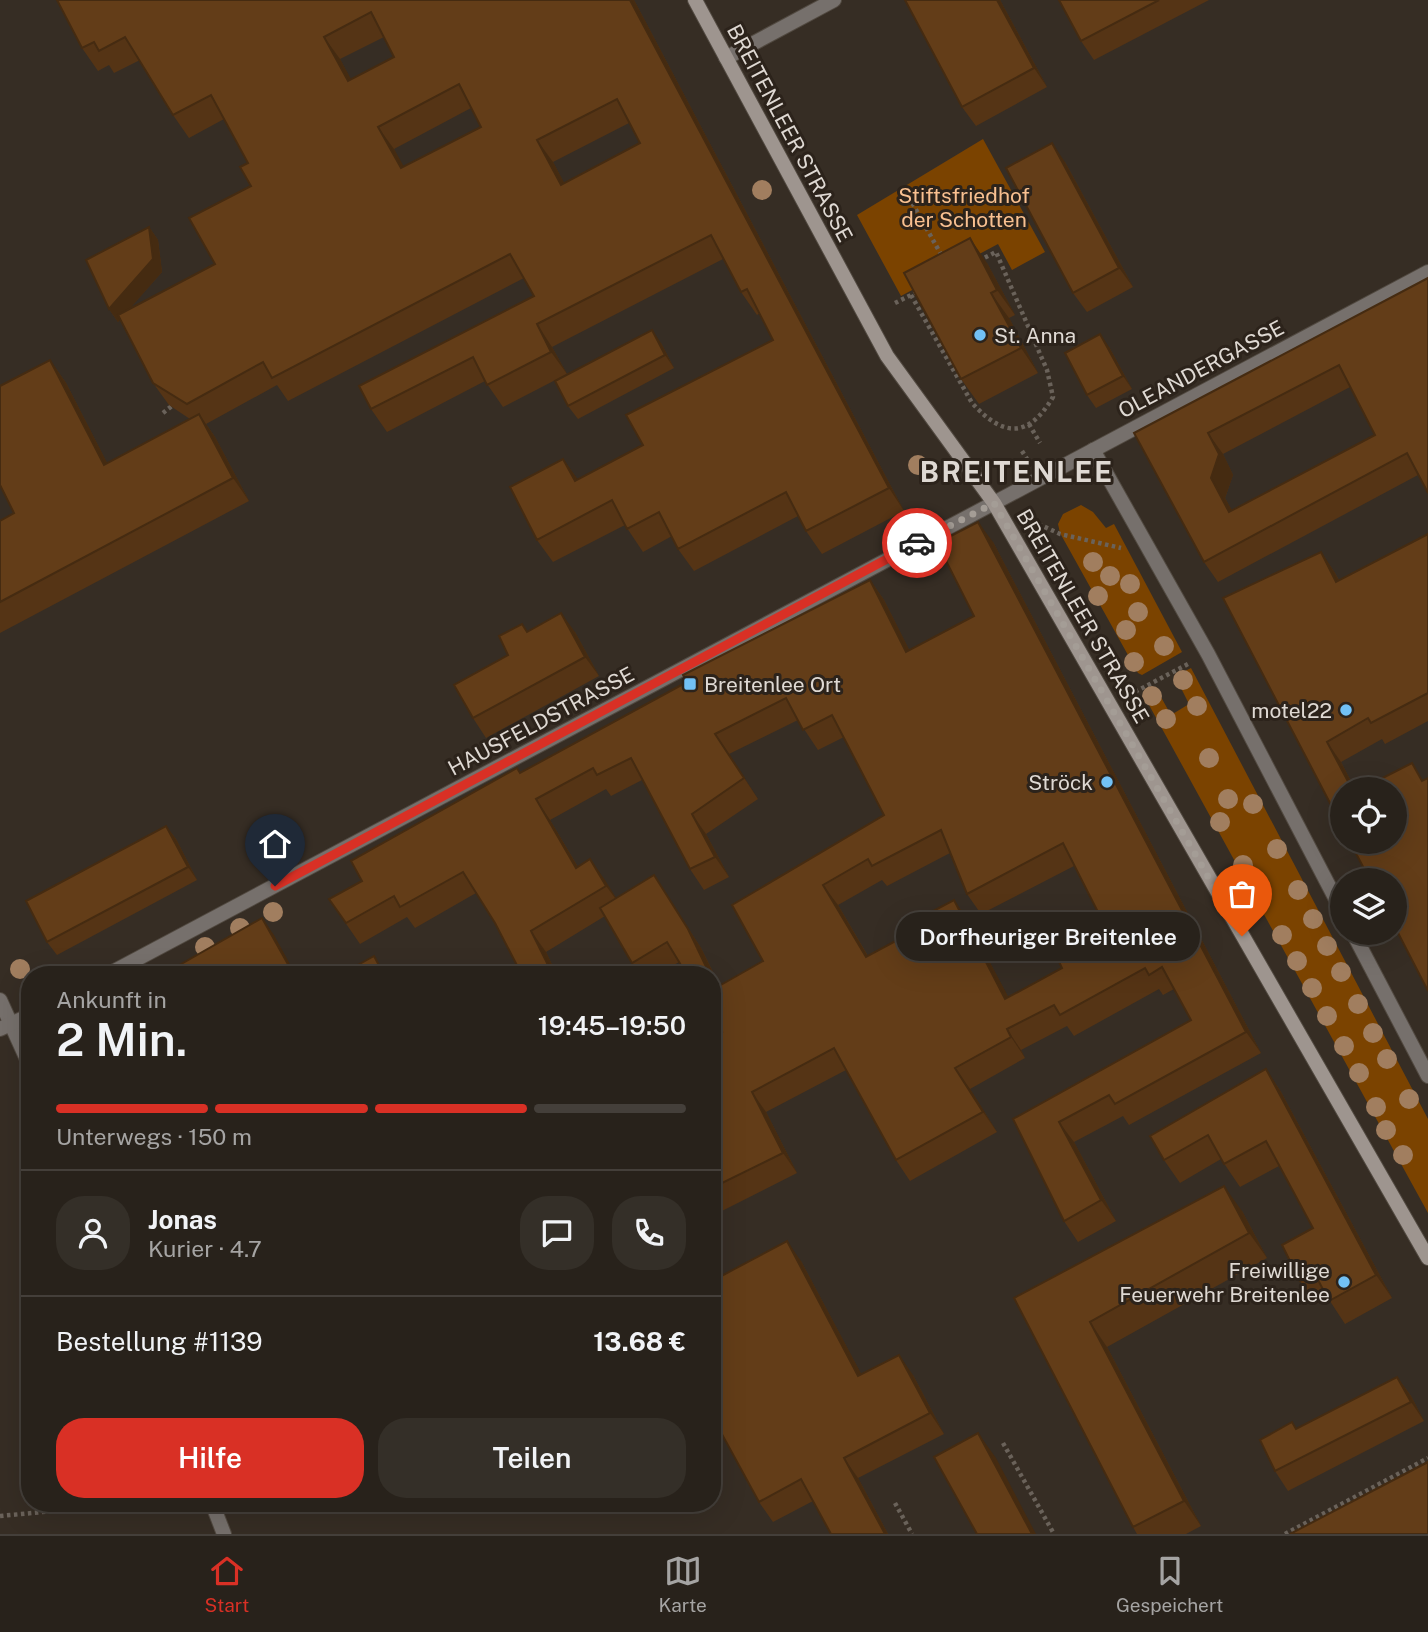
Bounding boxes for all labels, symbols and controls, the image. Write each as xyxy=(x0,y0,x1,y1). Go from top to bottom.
street label: BREITENLEER STRASSE xyxy=(722,20,858,246)
park label: Stiftsfriedhof der Schotten xyxy=(898,183,1030,232)
street label: OLEANDERGASSE xyxy=(1114,315,1288,423)
place label: St. Anna xyxy=(994,323,1076,348)
marker: St. Anna xyxy=(972,327,988,343)
district label: BREITENLEE xyxy=(920,455,1114,488)
street label: BREITENLEER STRASSE xyxy=(1011,504,1155,728)
courier xyxy=(882,508,952,578)
icon: car xyxy=(898,524,936,562)
street label: HAUSFELDSTRASSE xyxy=(444,661,638,781)
place label: Breitenlee Ort xyxy=(704,672,841,697)
marker: Breitenlee Ort xyxy=(682,676,698,692)
place label: motel22 xyxy=(1251,698,1332,723)
marker: motel22 xyxy=(1338,702,1354,718)
place label: Ströck xyxy=(1028,770,1093,795)
marker: Ströck xyxy=(1099,774,1115,790)
map controls xyxy=(1330,777,1407,945)
button: locate xyxy=(1330,777,1407,854)
pin xyxy=(245,814,305,886)
icon: home xyxy=(256,825,294,863)
pin xyxy=(1212,864,1272,936)
button: layers xyxy=(1330,868,1407,945)
icon: bag xyxy=(1223,875,1261,913)
callout: Dorfheuriger Breitenlee xyxy=(895,912,1200,960)
text: Dorfheuriger Breitenlee xyxy=(919,923,1177,950)
text: Ankunft in xyxy=(56,986,167,1013)
text: 19:45–19:50 xyxy=(538,1010,686,1041)
text: 2 Min. xyxy=(56,1012,187,1066)
text: Unterwegs · 150 m xyxy=(56,1123,252,1150)
button: person xyxy=(56,1196,130,1270)
button: chat xyxy=(520,1196,594,1270)
button: phone xyxy=(612,1196,686,1270)
text: Jonas xyxy=(148,1204,217,1235)
text: Kurier · 4.7 xyxy=(148,1235,262,1262)
place label: Freiwillige Feuerwehr Breitenlee xyxy=(1119,1258,1330,1307)
marker: Freiwillige Feuerwehr Breitenlee xyxy=(1336,1274,1352,1290)
text: Bestellung #1139 xyxy=(56,1326,263,1357)
text: 13.68 € xyxy=(593,1326,686,1357)
button: Hilfe xyxy=(56,1418,364,1498)
button: Teilen xyxy=(378,1418,686,1498)
tab: Start xyxy=(205,1552,249,1616)
tab: Karte xyxy=(658,1552,707,1616)
tab: Gespeichert xyxy=(1116,1552,1223,1616)

